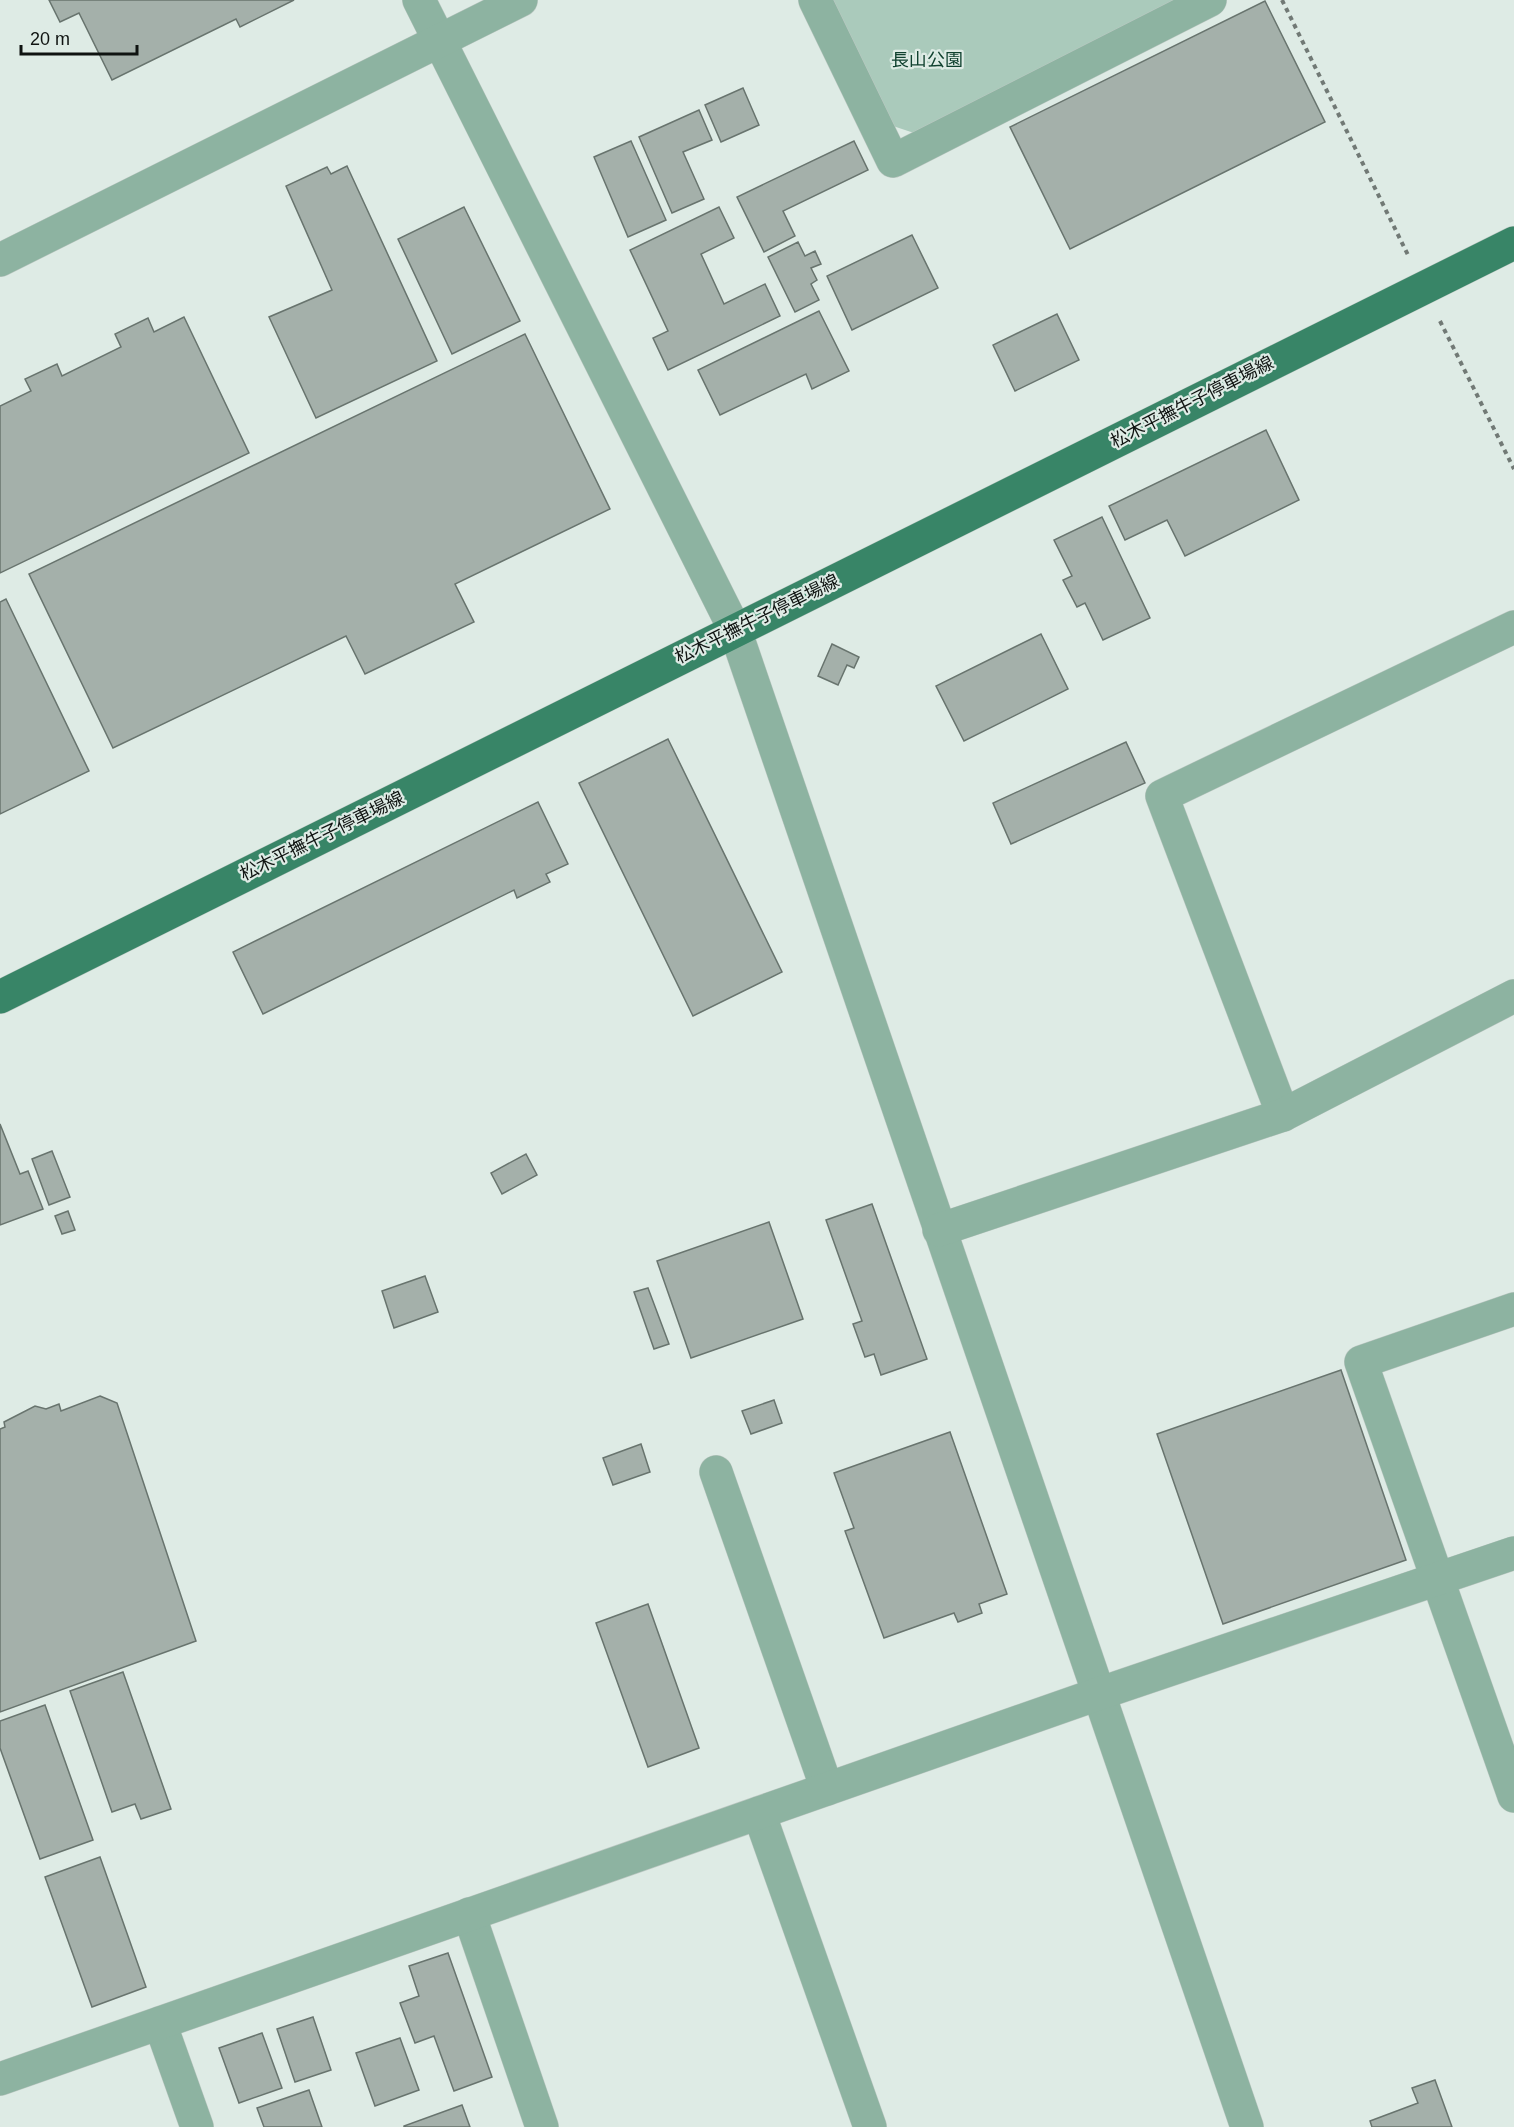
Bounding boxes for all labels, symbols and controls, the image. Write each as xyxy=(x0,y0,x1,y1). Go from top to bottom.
scale bar xyxy=(21,18,136,56)
text: 20 m xyxy=(30,29,70,49)
park label: 長山公園 xyxy=(891,50,963,70)
street label: 松木平撫牛子停車場線 xyxy=(1107,352,1277,452)
street label: 松木平撫牛子停車場線 xyxy=(672,571,842,667)
street label: 松木平撫牛子停車場線 xyxy=(237,788,407,884)

